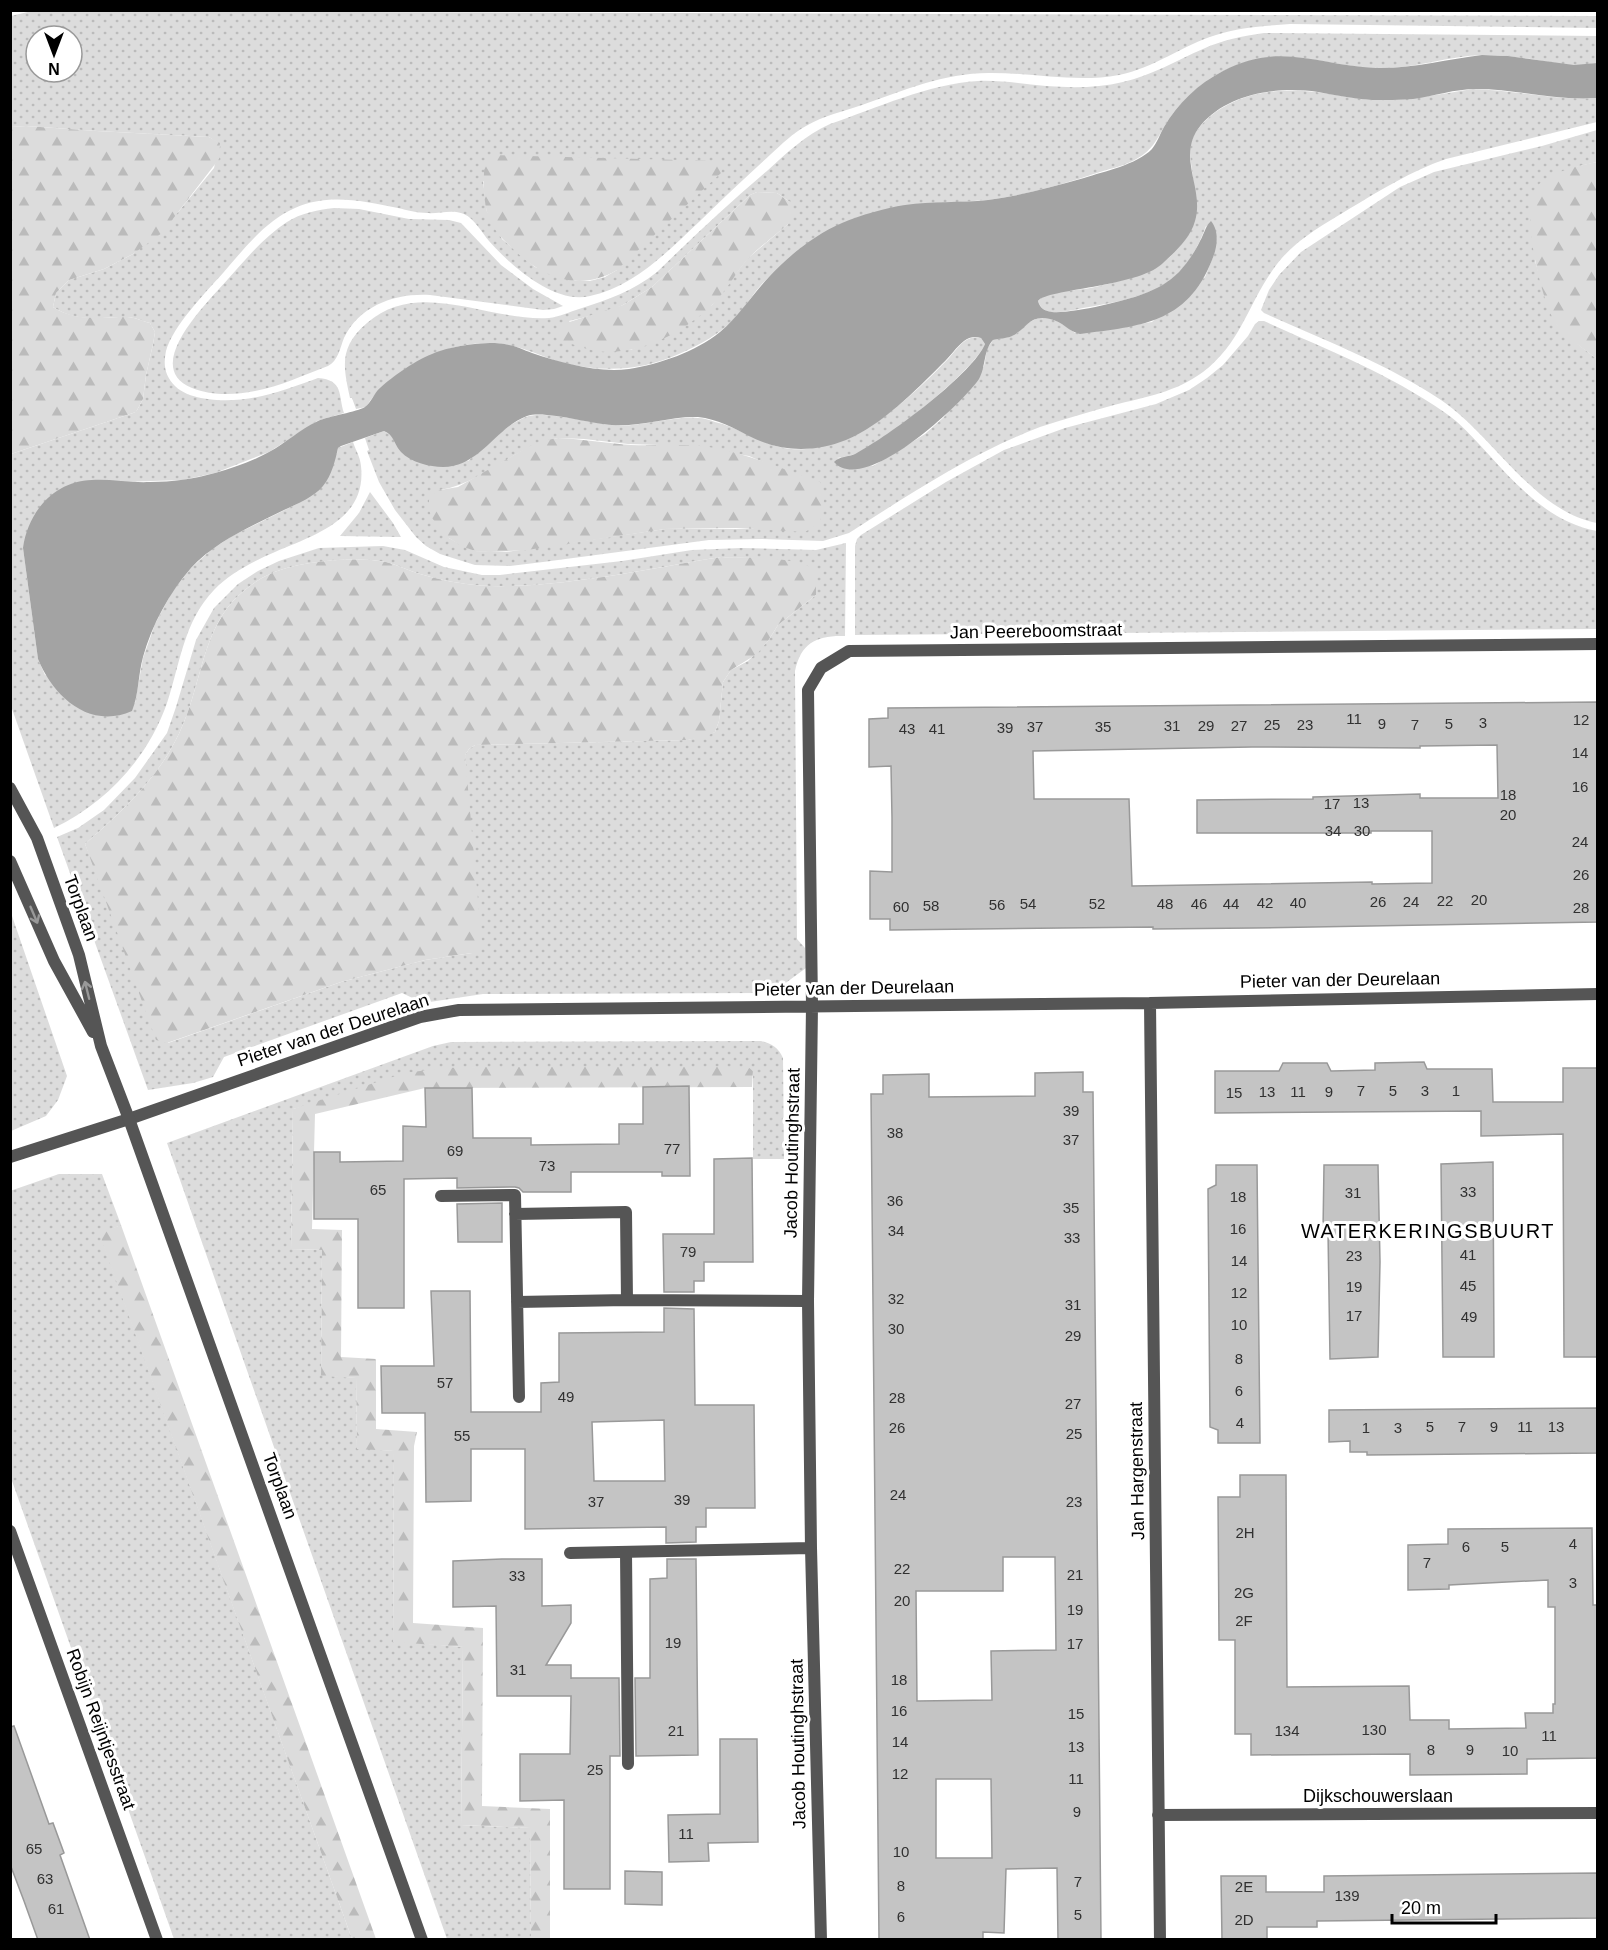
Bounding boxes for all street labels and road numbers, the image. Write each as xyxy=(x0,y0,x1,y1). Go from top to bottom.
street label: Jan Peereboomstraat xyxy=(950,619,1122,643)
street label: Torplaan xyxy=(60,872,102,944)
street label: Pieter van der Deurelaan xyxy=(1240,968,1440,992)
street label: Pieter van der Deurelaan xyxy=(754,976,954,1000)
street label: Pieter van der Deurelaan xyxy=(235,990,431,1070)
street label: Jacob Houtinghstraat xyxy=(781,1068,803,1238)
street label: Jan Hargenstraat xyxy=(1126,1402,1148,1540)
street label: Torplaan xyxy=(259,1450,301,1522)
street label: Robijn Reijntjesstraat xyxy=(63,1646,139,1812)
street label: Jacob Houtinghstraat xyxy=(787,1659,809,1829)
street label: Dijkschouwerslaan xyxy=(1303,1786,1453,1806)

